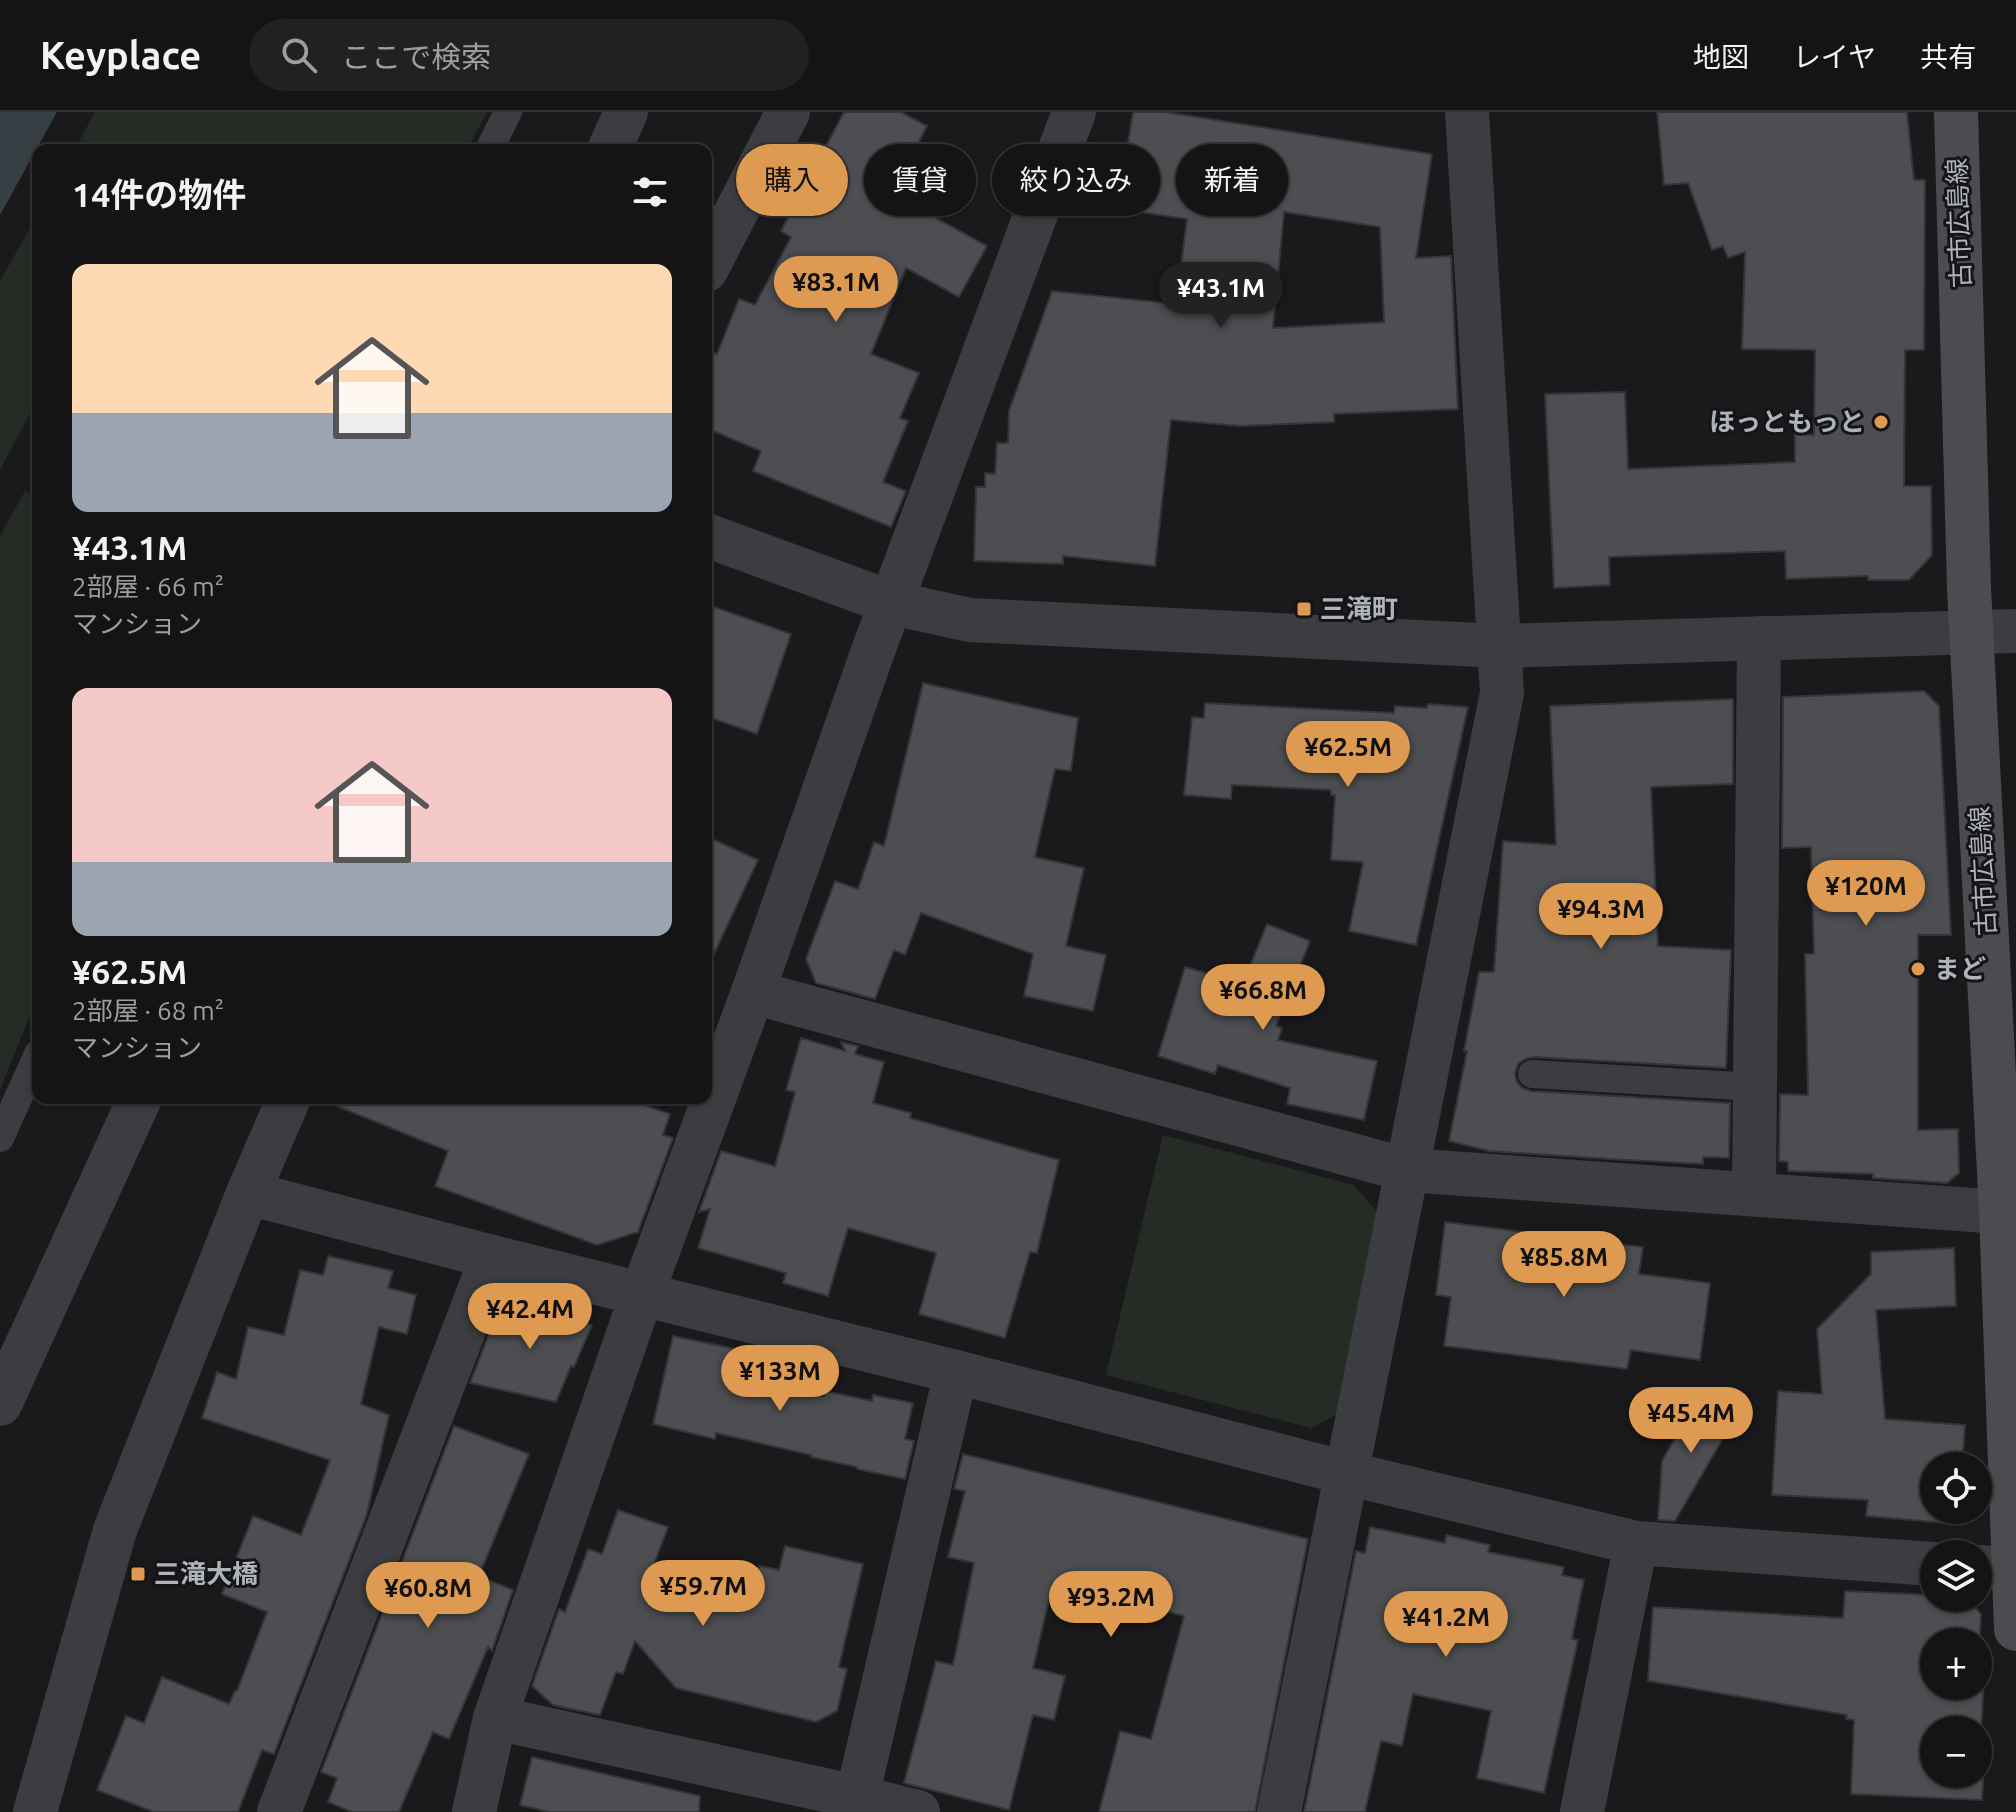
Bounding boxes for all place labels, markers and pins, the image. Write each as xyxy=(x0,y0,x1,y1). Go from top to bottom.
pin: ¥83.1M xyxy=(771,256,901,324)
pin: ¥43.1M xyxy=(1156,262,1286,330)
place label: ほっともっと xyxy=(1709,407,1865,436)
marker: ほっともっと xyxy=(1872,413,1890,431)
place label: 三滝町 xyxy=(1320,594,1398,623)
marker: 三滝町 xyxy=(1295,600,1313,618)
pin: ¥62.5M xyxy=(1283,721,1413,789)
pin: ¥120M xyxy=(1810,860,1922,928)
pin: ¥94.3M xyxy=(1536,883,1666,951)
place label: まど xyxy=(1934,954,1986,983)
marker: まど xyxy=(1909,960,1927,978)
pin: ¥66.8M xyxy=(1198,964,1328,1032)
pin: ¥85.8M xyxy=(1499,1231,1629,1299)
pin: ¥42.4M xyxy=(465,1283,595,1351)
pin: ¥133M xyxy=(724,1345,836,1413)
pin: ¥45.4M xyxy=(1626,1387,1756,1455)
place label: 三滝大橋 xyxy=(154,1559,258,1588)
pin: ¥59.7M xyxy=(638,1560,768,1628)
pin: ¥60.8M xyxy=(363,1562,493,1630)
marker: 三滝大橋 xyxy=(129,1565,147,1583)
pin: ¥93.2M xyxy=(1046,1571,1176,1639)
pin: ¥41.2M xyxy=(1381,1591,1511,1659)

